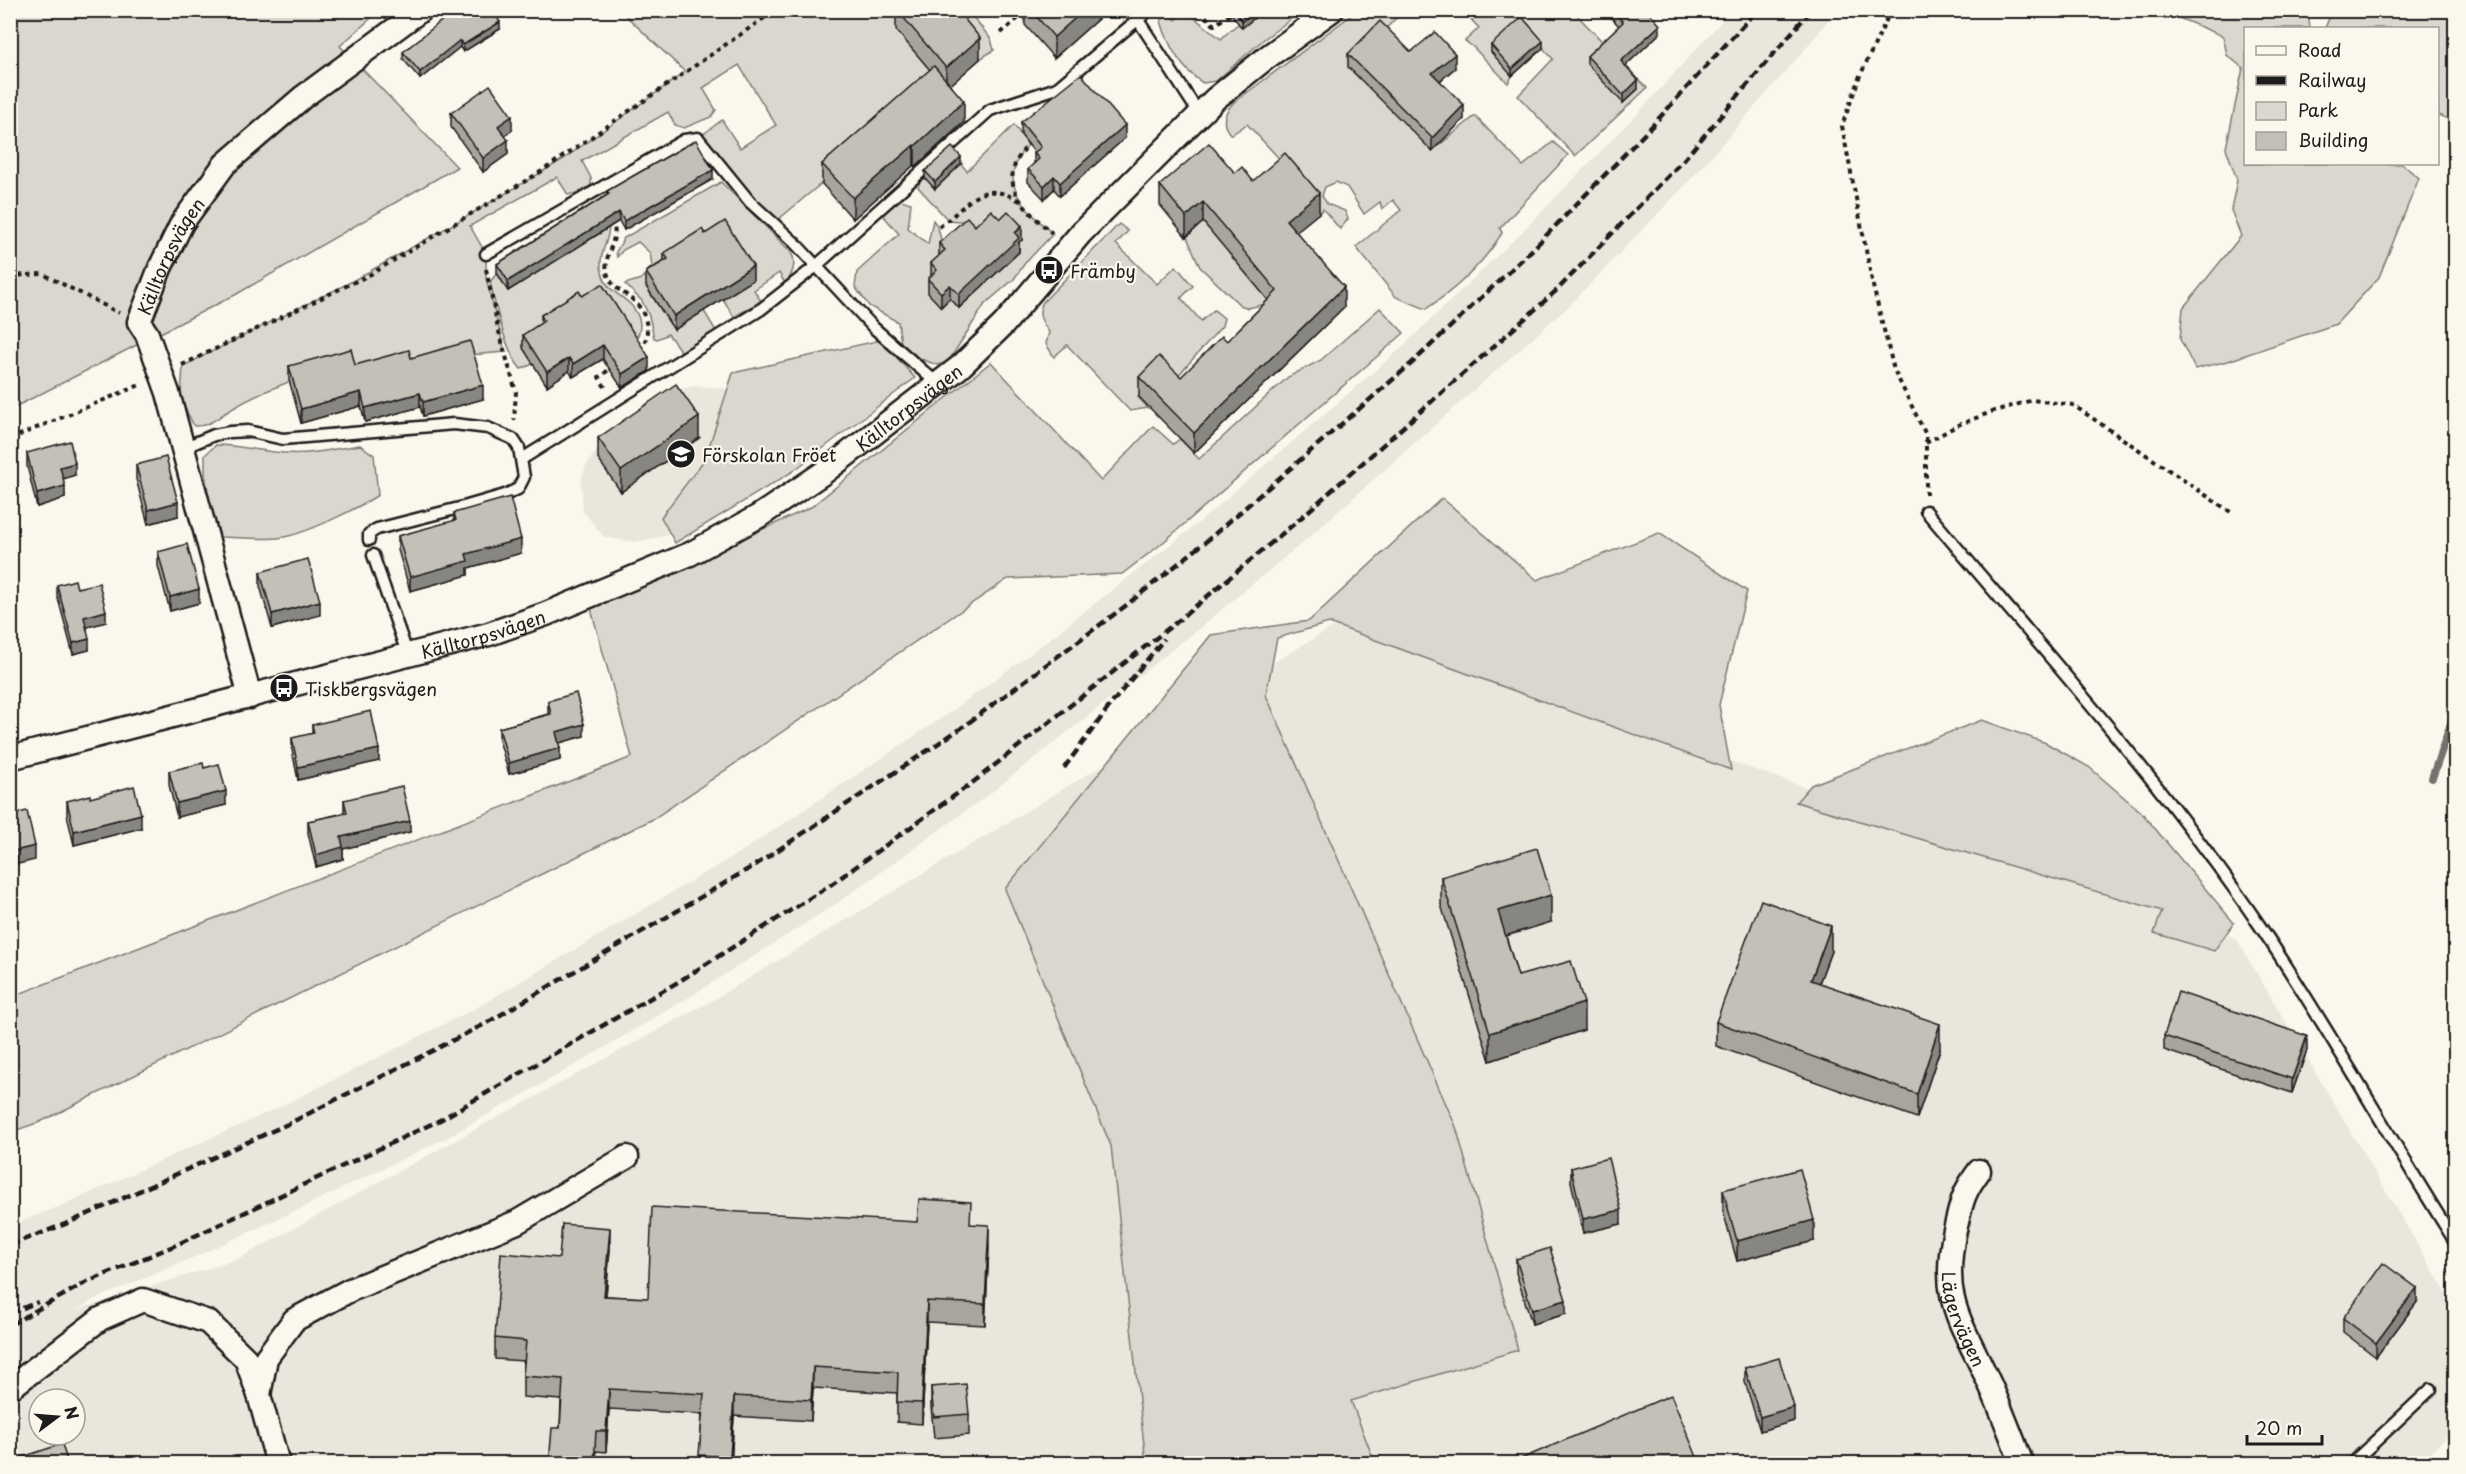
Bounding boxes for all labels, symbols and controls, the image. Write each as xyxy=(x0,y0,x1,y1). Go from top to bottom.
legend xyxy=(2244,27,2439,165)
text: Road xyxy=(2298,36,2342,63)
text: Railway xyxy=(2298,66,2366,93)
text: Park xyxy=(2298,96,2338,123)
text: Building xyxy=(2298,126,2368,153)
street label: Källtorpsvägen xyxy=(130,191,210,319)
bus stop icon: Främby xyxy=(1033,254,1065,286)
place label: Främby xyxy=(1070,257,1136,284)
street label: Källtorpsvägen xyxy=(849,357,967,457)
school or university icon: Förskolan Fröet xyxy=(665,438,697,470)
place label: Förskolan Fröet xyxy=(702,441,836,468)
street label: Källtorpsvägen xyxy=(418,602,549,665)
bus stop icon: Tiskbergsvägen xyxy=(268,672,300,704)
place label: Tiskbergsvägen xyxy=(305,675,437,702)
street label: Lägervägen xyxy=(1936,1271,1993,1371)
north arrow xyxy=(27,1387,87,1447)
text: N xyxy=(59,1403,86,1422)
scale bar xyxy=(2247,1408,2322,1446)
text: 20 m xyxy=(2256,1414,2302,1441)

